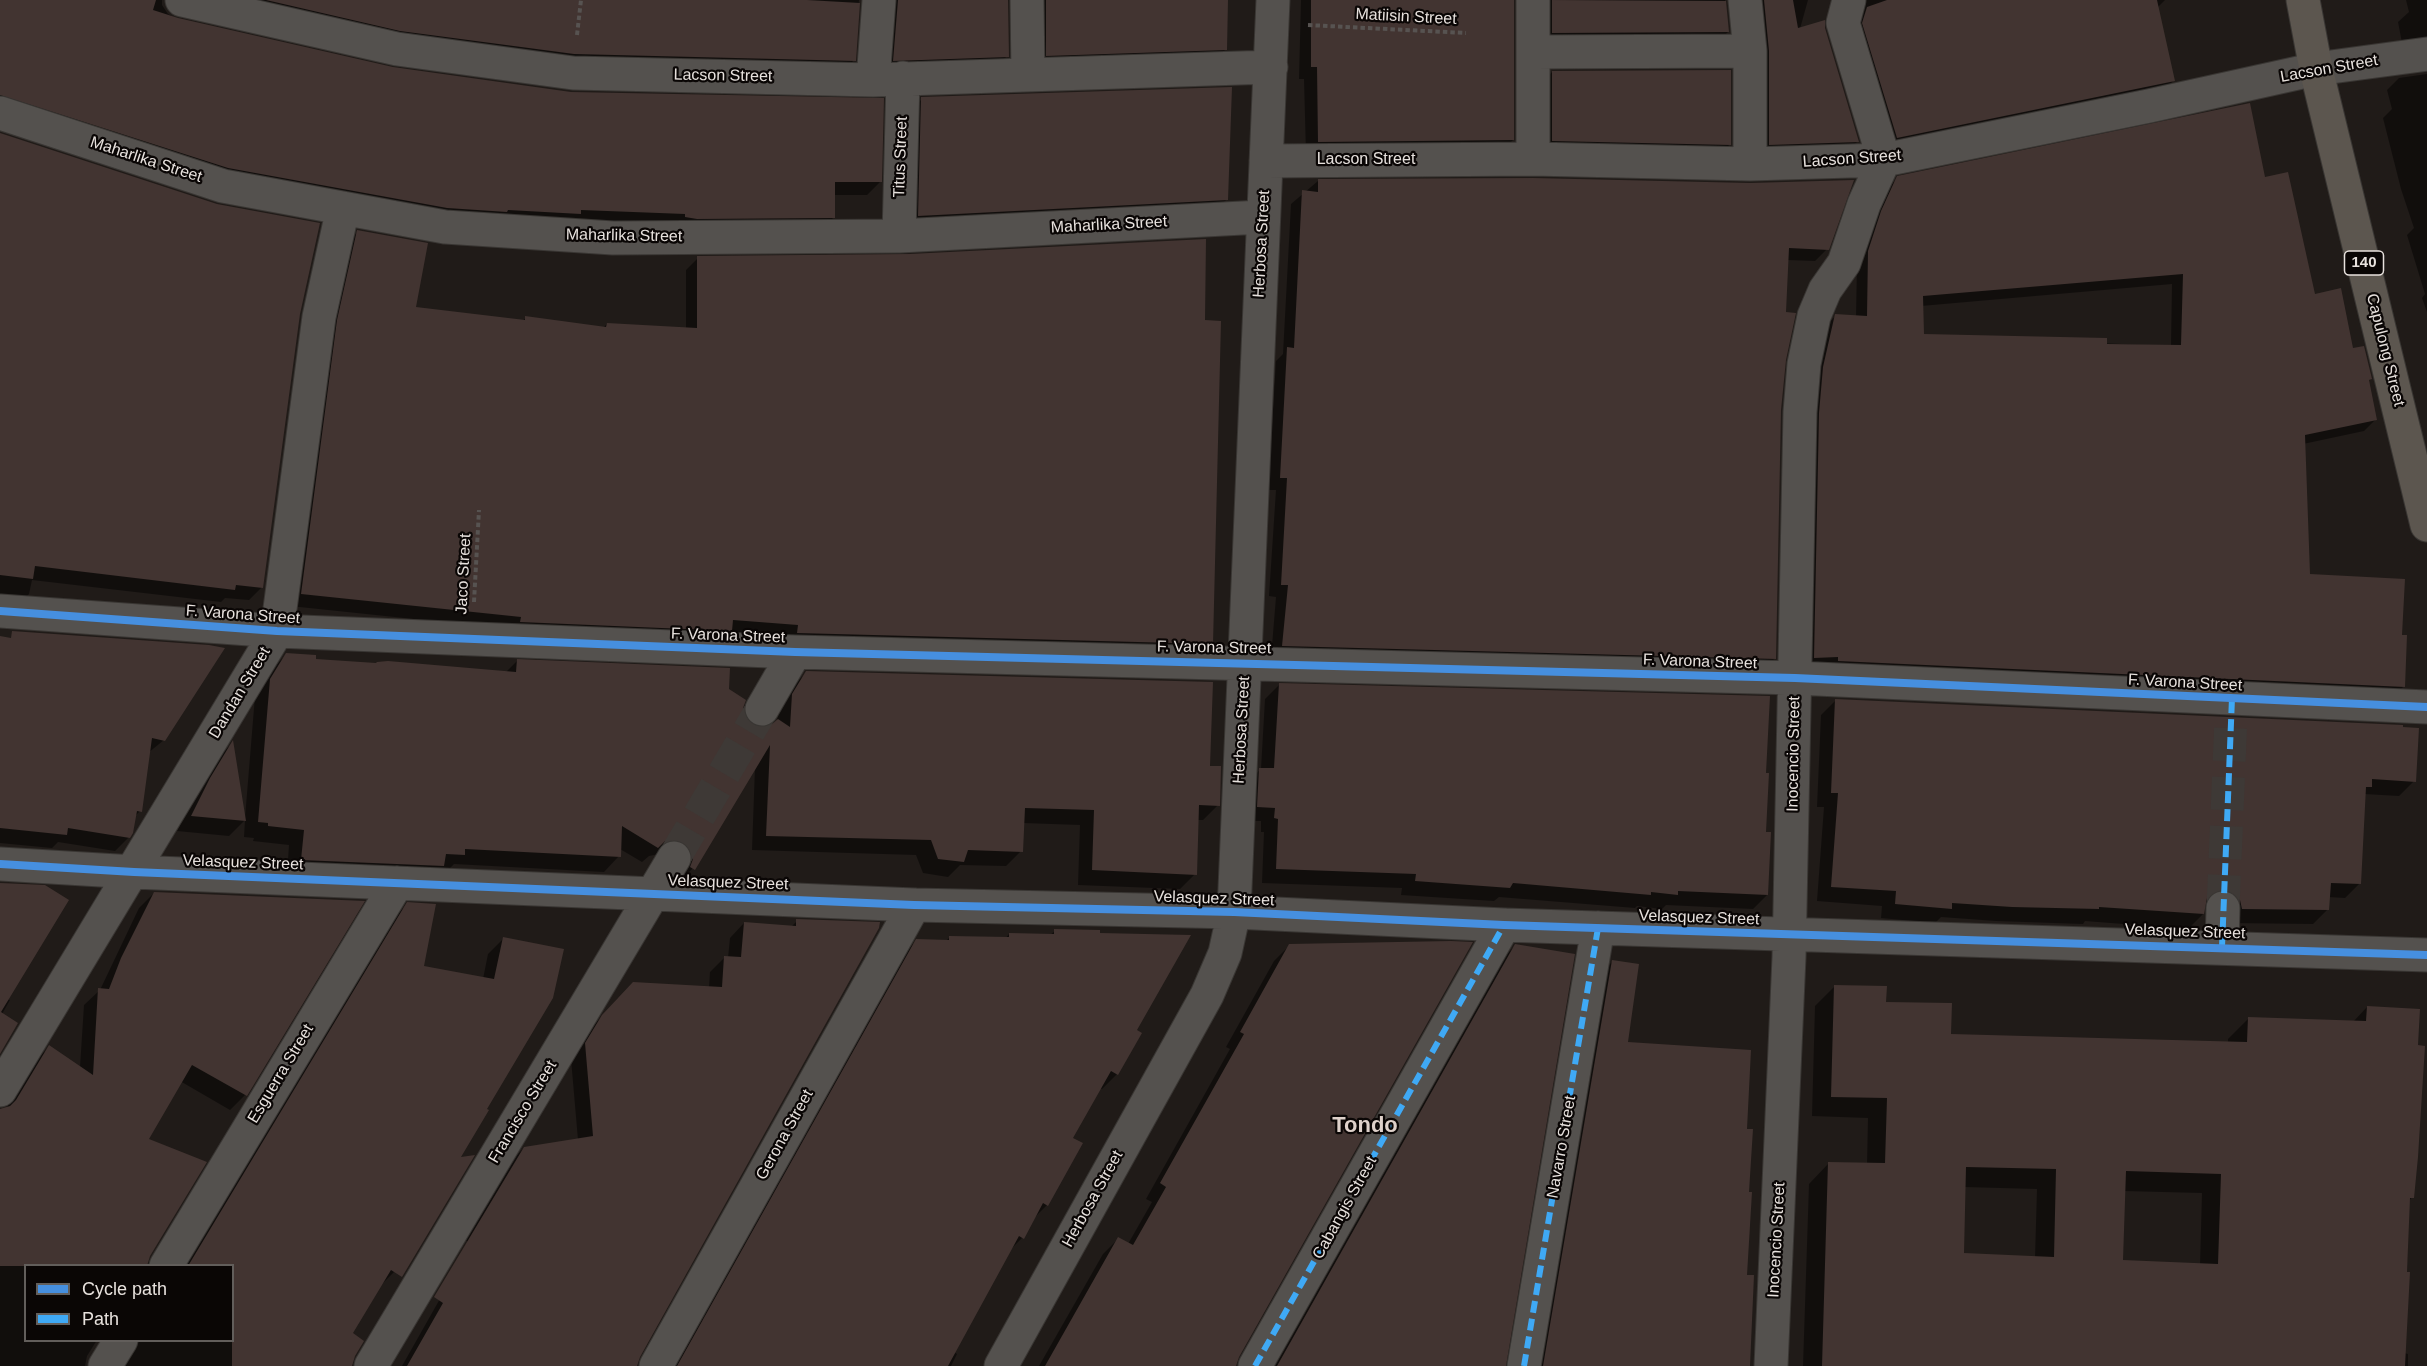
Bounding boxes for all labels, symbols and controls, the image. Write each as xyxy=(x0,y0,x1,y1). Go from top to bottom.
street label: Matiisin Street xyxy=(1355,5,1457,29)
street label: Lacson Street xyxy=(2279,51,2379,87)
street label: Lacson Street xyxy=(673,66,773,86)
street label: Titus Street xyxy=(890,116,912,198)
street label: Maharlika Street xyxy=(88,133,204,187)
street label: Lacson Street xyxy=(1802,146,1902,172)
street label: Lacson Street xyxy=(1317,150,1415,170)
street label: Herbosa Street xyxy=(1250,190,1274,298)
street label: Maharlika Street xyxy=(1050,212,1168,238)
street label: Maharlika Street xyxy=(566,225,682,247)
road number: 140 xyxy=(2344,251,2384,275)
street label: Capulong Street xyxy=(2362,292,2408,408)
street label: Jaco Street xyxy=(452,533,476,615)
street label: F. Varona Street xyxy=(185,601,301,629)
street label: F. Varona Street xyxy=(670,624,786,648)
street label: F. Varona Street xyxy=(1157,637,1271,659)
street label: Dandan Street xyxy=(205,644,275,742)
street label: F. Varona Street xyxy=(1642,650,1758,674)
street label: F. Varona Street xyxy=(2127,670,2243,696)
street label: Herbosa Street xyxy=(1230,676,1254,784)
street label: Inocencio Street xyxy=(1783,696,1805,812)
street label: Velasquez Street xyxy=(182,851,304,875)
street label: Velasquez Street xyxy=(667,871,789,895)
street label: Velasquez Street xyxy=(1153,887,1275,911)
street label: Velasquez Street xyxy=(1638,906,1760,930)
street label: Velasquez Street xyxy=(2124,920,2246,944)
street label: Esguerra Street xyxy=(244,1021,318,1127)
street label: Francisco Street xyxy=(485,1057,561,1167)
street label: Gerona Street xyxy=(752,1086,818,1184)
street label: Navarro Street xyxy=(1544,1094,1580,1200)
district label: Tondo xyxy=(1332,1113,1398,1139)
street label: Herbosa Street xyxy=(1059,1147,1127,1251)
street label: Cabangis Street xyxy=(1309,1153,1381,1263)
street label: Inocencio Street xyxy=(1764,1182,1790,1298)
legend xyxy=(24,1264,234,1342)
text: Cycle path xyxy=(82,1279,167,1299)
text: Path xyxy=(82,1309,119,1329)

